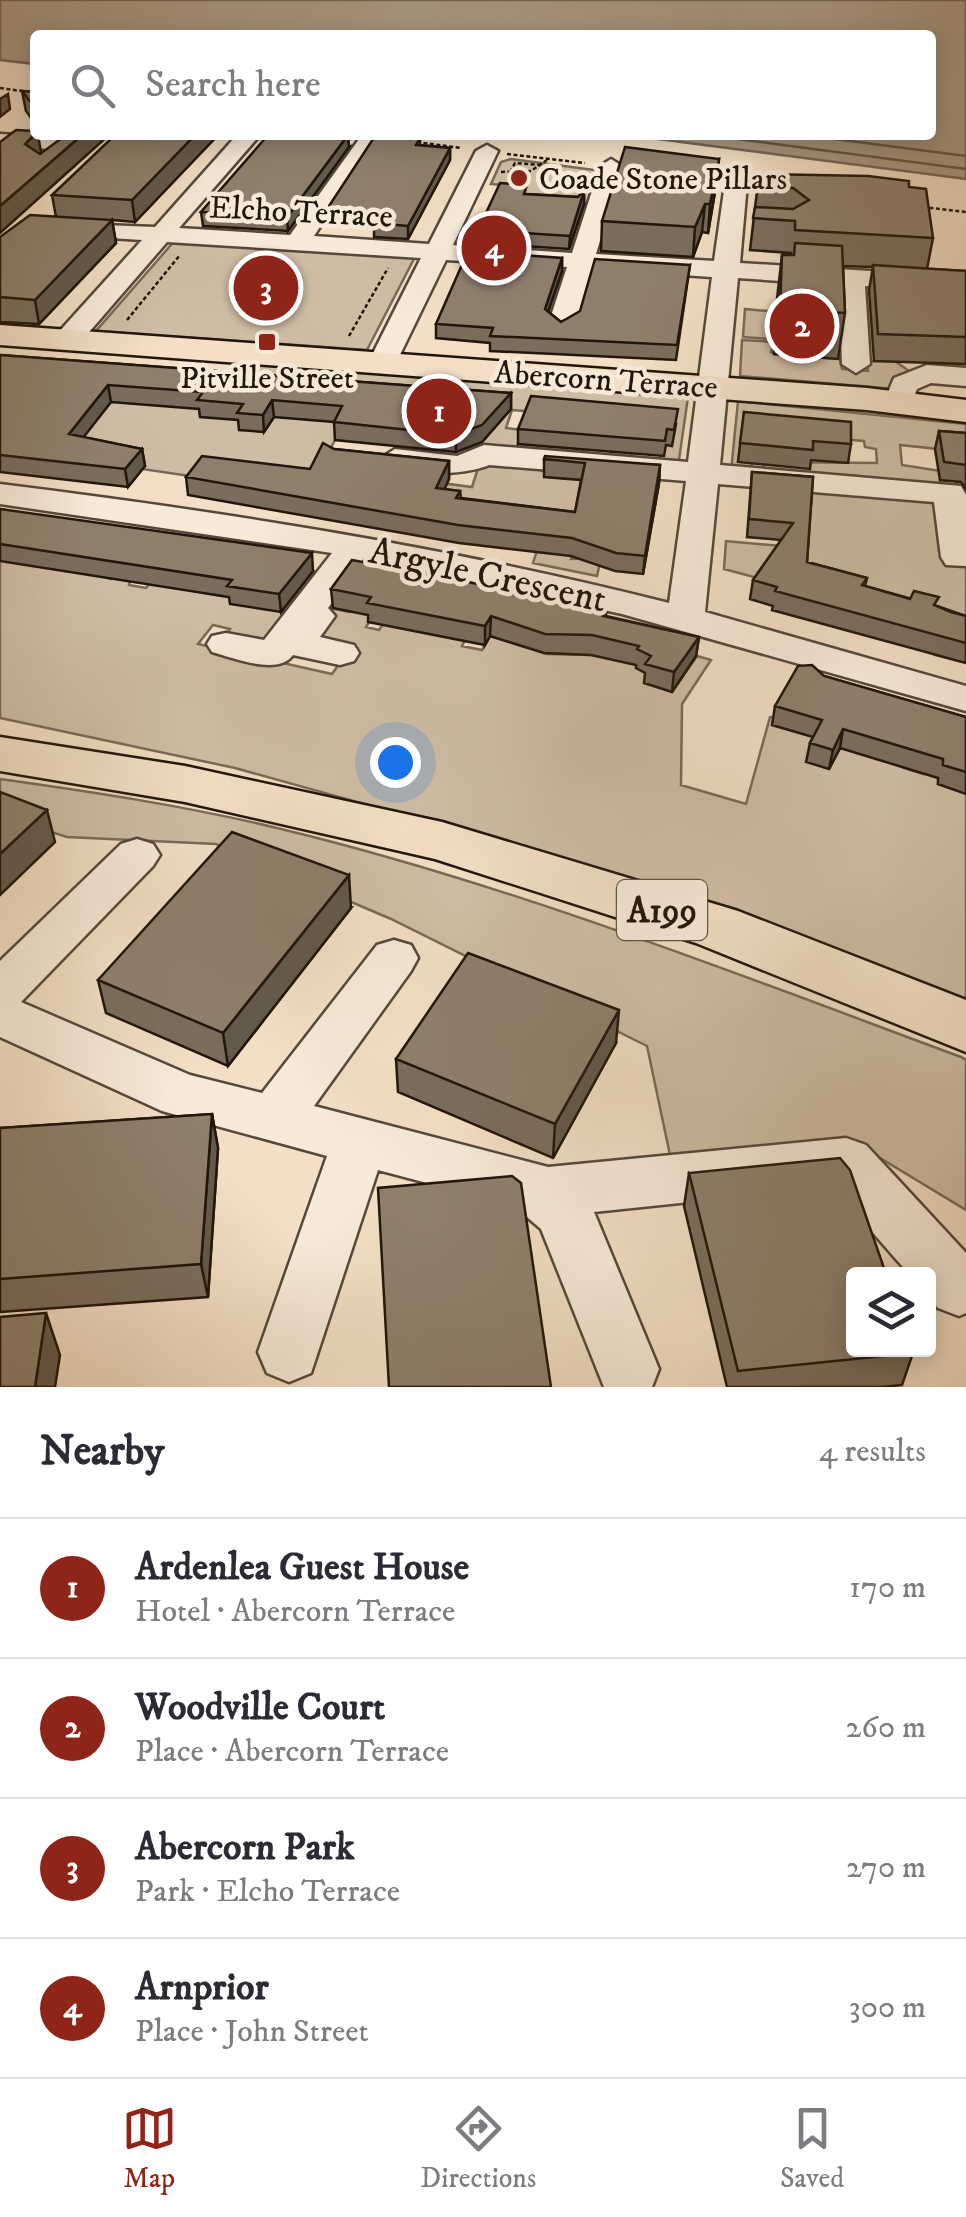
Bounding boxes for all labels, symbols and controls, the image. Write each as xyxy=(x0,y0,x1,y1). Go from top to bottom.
search box xyxy=(30,30,936,140)
icon: search xyxy=(65,58,120,113)
text: Search here xyxy=(145,61,321,109)
place label: Coade Stone Pillars xyxy=(539,160,787,200)
marker: Coade Stone Pillars xyxy=(508,167,530,189)
street label: Elcho Terrace xyxy=(208,188,394,238)
pin: 4 xyxy=(462,210,526,286)
pin: 3 xyxy=(234,250,298,326)
pin: 2 xyxy=(770,288,834,364)
marker: Pitville Street xyxy=(256,331,278,353)
street label: Abercorn Terrace xyxy=(493,353,719,409)
place label: Pitville Street xyxy=(180,359,354,399)
pin: 1 xyxy=(406,374,472,448)
street label: Argyle Crescent xyxy=(365,527,611,625)
your location xyxy=(370,737,421,788)
road number: A199 xyxy=(617,880,707,940)
map controls xyxy=(846,1267,936,1357)
button: layers xyxy=(846,1267,936,1357)
text: Nearby xyxy=(40,1426,164,1478)
text: 4 results xyxy=(819,1432,926,1472)
text: Ardenlea Guest House xyxy=(135,1544,469,1592)
text: 1 xyxy=(67,1568,78,1608)
text: 170 m xyxy=(849,1568,926,1608)
text: Hotel · Abercorn Terrace xyxy=(135,1592,455,1632)
text: Woodville Court xyxy=(135,1684,385,1732)
text: 2 xyxy=(65,1708,80,1748)
text: 260 m xyxy=(846,1708,926,1748)
text: Place · Abercorn Terrace xyxy=(135,1732,449,1772)
text: Abercorn Park xyxy=(135,1824,355,1872)
text: 3 xyxy=(67,1848,78,1888)
text: 270 m xyxy=(846,1848,926,1888)
text: Park · Elcho Terrace xyxy=(135,1872,400,1912)
text: Arnprior xyxy=(135,1964,269,2012)
text: 4 xyxy=(63,1988,82,2028)
text: 300 m xyxy=(849,1988,926,2028)
text: Place · John Street xyxy=(135,2012,369,2052)
tab: Map xyxy=(122,2101,177,2196)
tab: Directions xyxy=(420,2101,536,2196)
tab: Saved xyxy=(780,2101,844,2196)

